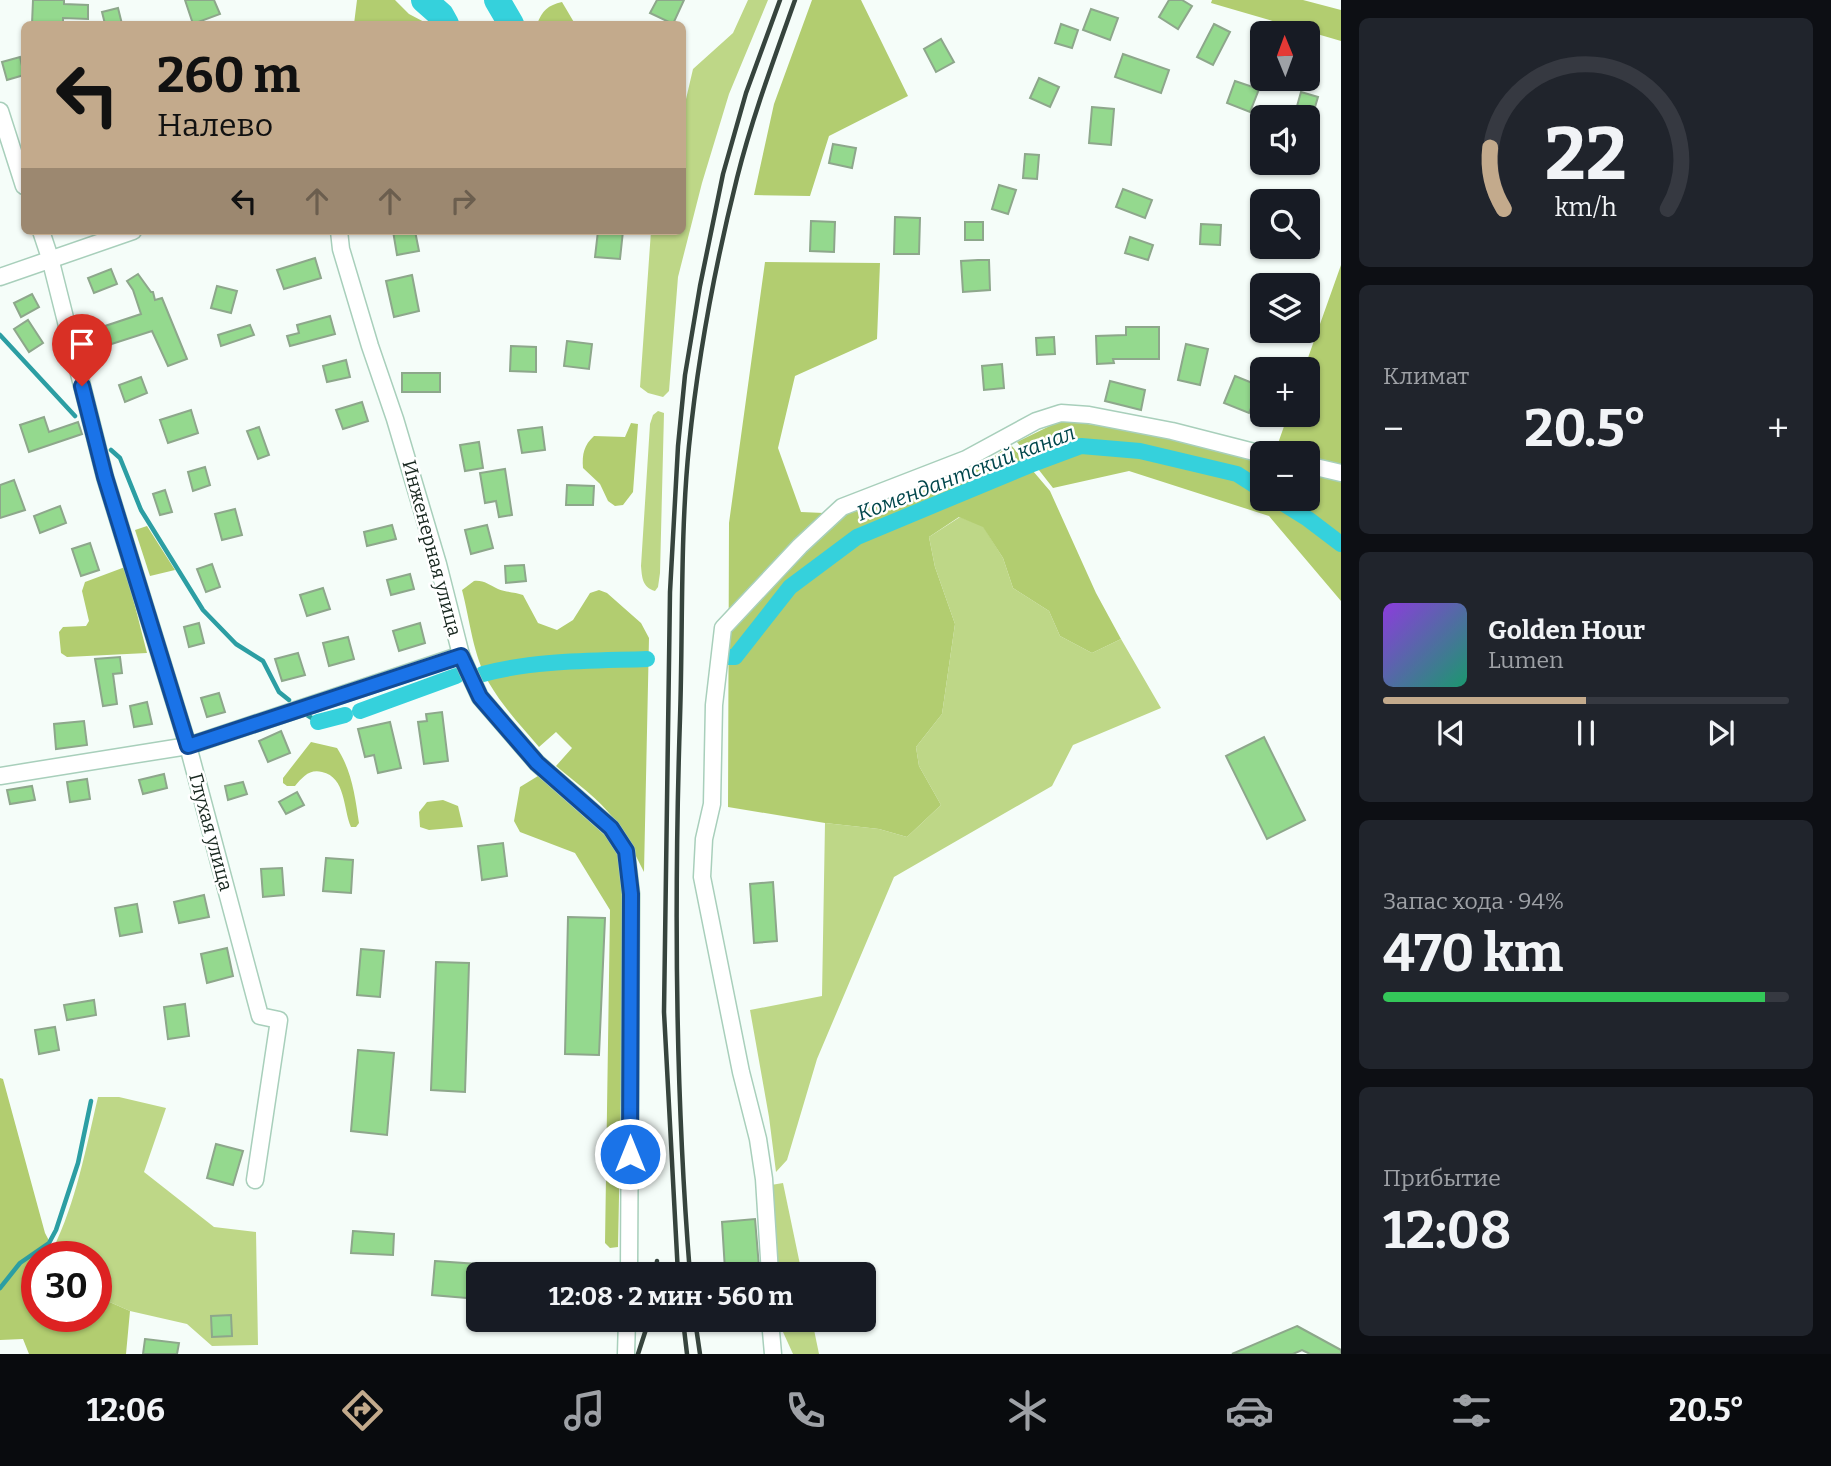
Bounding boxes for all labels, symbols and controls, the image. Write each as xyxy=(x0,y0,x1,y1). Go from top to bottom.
north arrow xyxy=(1250,21,1320,91)
map controls xyxy=(1250,21,1320,511)
text: 260 m xyxy=(157,46,300,105)
icon: left xyxy=(42,49,133,140)
button: sound xyxy=(1250,105,1320,175)
text: Налево xyxy=(157,106,273,144)
text: 22 xyxy=(1545,111,1627,198)
icon: left xyxy=(225,182,263,220)
icon: ahead xyxy=(298,182,336,220)
icon: ahead xyxy=(371,182,409,220)
icon: right xyxy=(444,182,482,220)
button: search xyxy=(1250,189,1320,259)
text: km/h xyxy=(1555,192,1617,222)
button: layers xyxy=(1250,273,1320,343)
pin xyxy=(52,314,112,386)
icon: arrive xyxy=(63,325,101,363)
button: + xyxy=(1250,357,1320,427)
text: Климат xyxy=(1383,362,1469,390)
text: 20.5° xyxy=(1524,397,1647,460)
text: − xyxy=(1383,406,1404,452)
text: + xyxy=(1767,406,1789,452)
water label: Комендантский канал xyxy=(853,419,1079,527)
button: − xyxy=(1250,441,1320,511)
street label: Инженерная улица xyxy=(397,457,467,639)
text: Golden Hour xyxy=(1488,615,1645,646)
text: Lumen xyxy=(1488,646,1564,674)
icon: previous xyxy=(1432,714,1470,752)
icon: pause xyxy=(1567,714,1605,752)
icon: next xyxy=(1702,714,1740,752)
street label: Глухая улица xyxy=(184,771,238,894)
text: Запас хода · 94% xyxy=(1383,887,1564,915)
text: 470 km xyxy=(1383,922,1563,985)
position arrow xyxy=(593,1117,667,1191)
text: Прибытие xyxy=(1383,1164,1501,1192)
text: 12:08 xyxy=(1383,1199,1511,1262)
speed limit sign: 30 xyxy=(21,1241,112,1332)
text: 12:08 · 2 мин · 560 m xyxy=(549,1281,793,1312)
icon: directions xyxy=(338,1386,387,1435)
icon: music xyxy=(560,1386,609,1435)
icon: phone xyxy=(781,1386,830,1435)
icon: climate xyxy=(1003,1386,1052,1435)
icon: car xyxy=(1225,1386,1274,1435)
icon: filters xyxy=(1447,1386,1496,1435)
text: 12:06 xyxy=(86,1391,165,1429)
text: 20.5° xyxy=(1669,1391,1744,1429)

